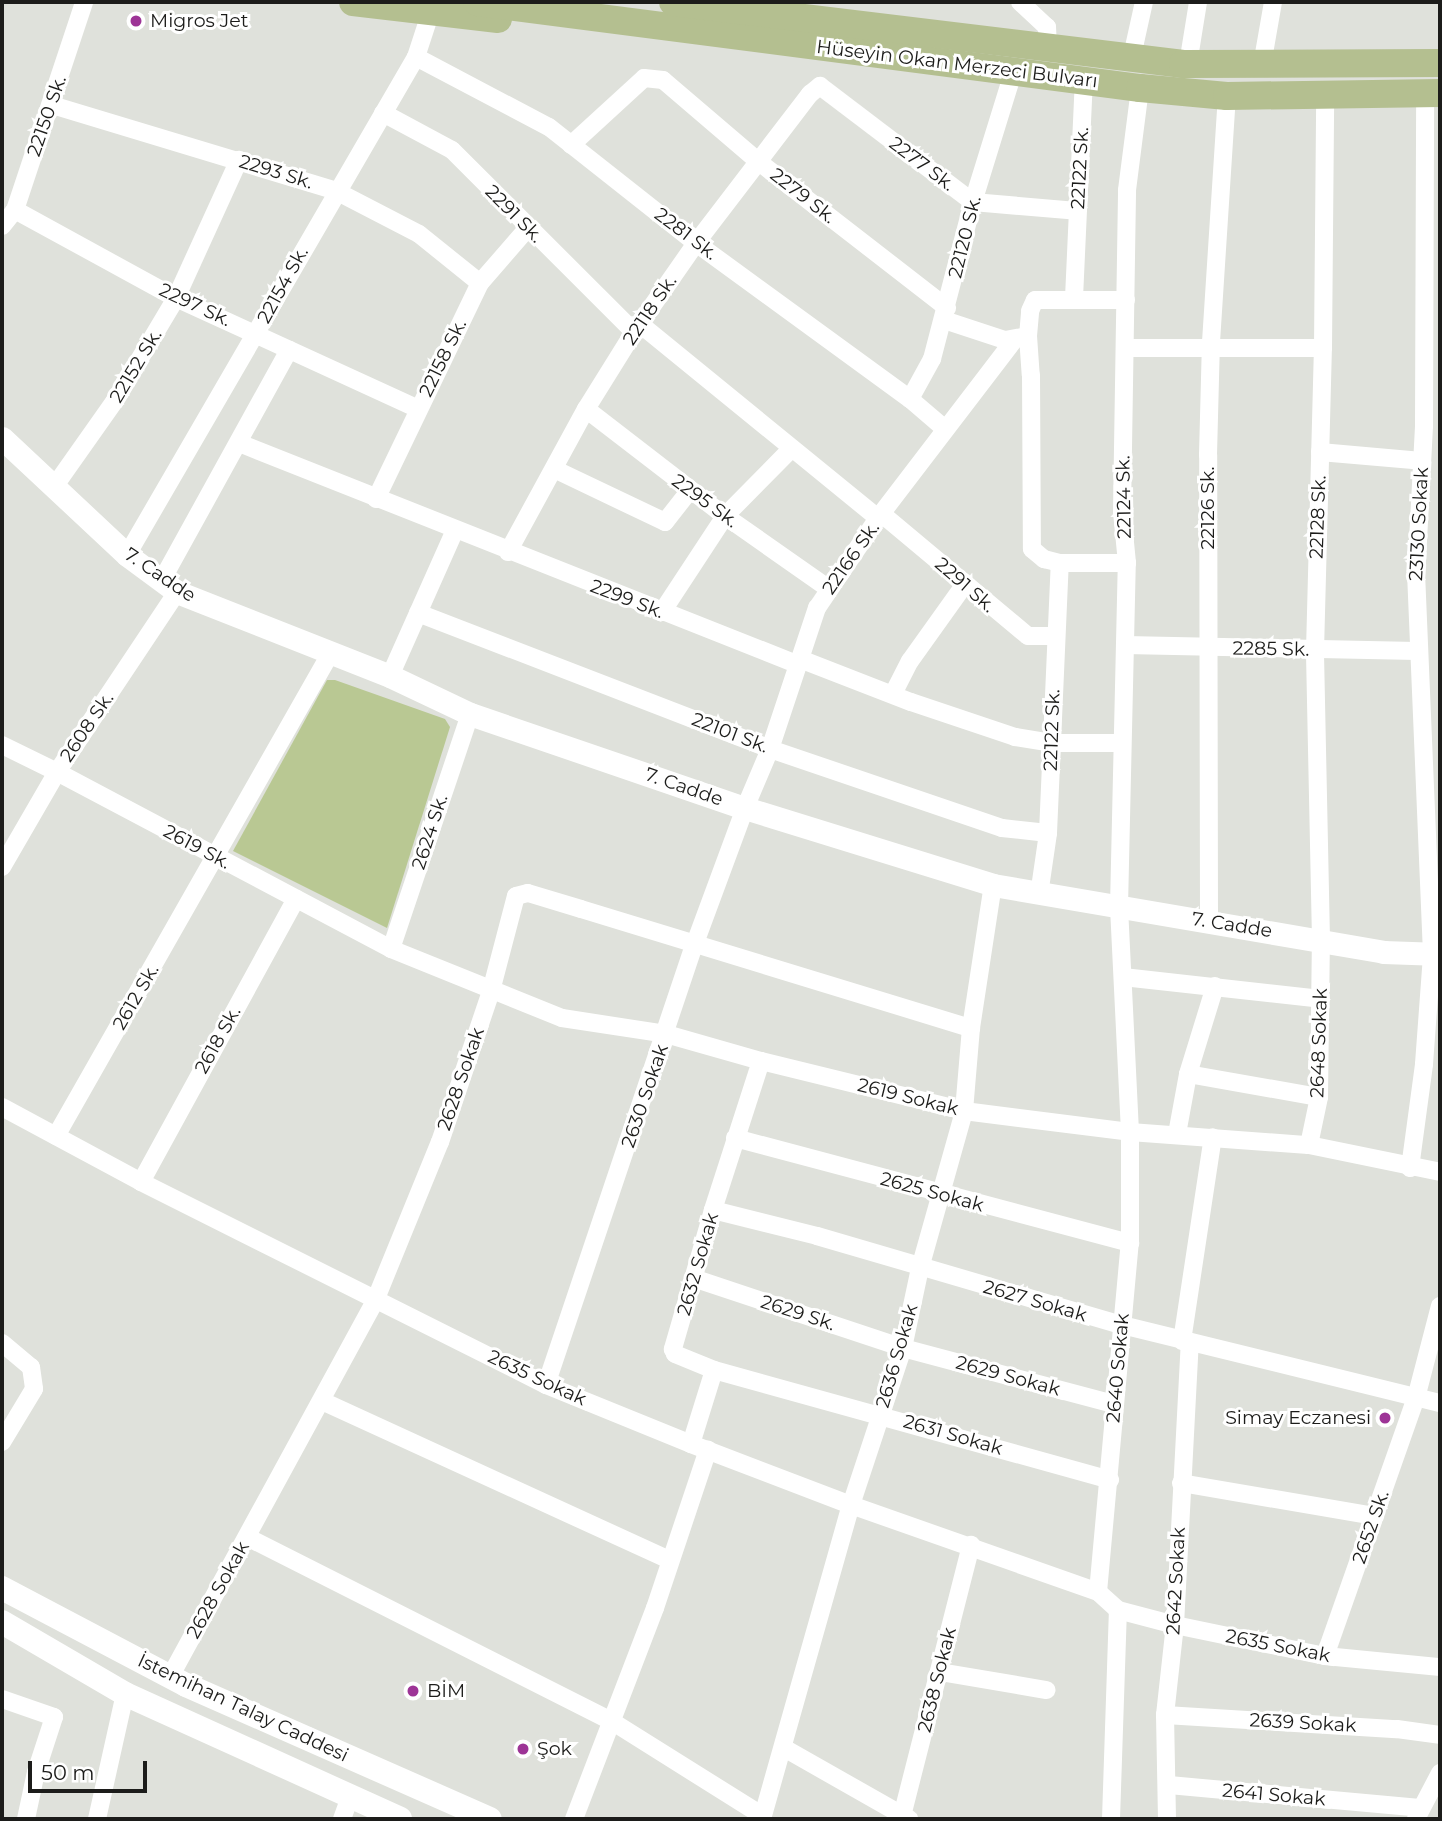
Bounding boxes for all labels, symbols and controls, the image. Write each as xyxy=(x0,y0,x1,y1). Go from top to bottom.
place label: Migros Jet xyxy=(150,10,249,32)
marker: Migros Jet xyxy=(128,13,144,29)
street label: Hüseyin Okan Merzeci Bulvarı xyxy=(815,35,1099,93)
street label: 22150 Sk. xyxy=(23,73,71,159)
street label: 22122 Sk. xyxy=(1066,126,1094,210)
street label: 2277 Sk. xyxy=(885,132,959,196)
street label: 2293 Sk. xyxy=(236,150,316,194)
street label: 2279 Sk. xyxy=(766,163,840,229)
street label: 2291 Sk. xyxy=(480,180,548,248)
street label: 22120 Sk. xyxy=(944,193,986,281)
street label: 2281 Sk. xyxy=(650,203,722,265)
street label: 22154 Sk. xyxy=(253,243,313,327)
street label: 22118 Sk. xyxy=(618,271,682,349)
street label: 2297 Sk. xyxy=(156,279,234,331)
street label: 22158 Sk. xyxy=(414,315,472,401)
street label: 22152 Sk. xyxy=(105,325,167,407)
street label: 22124 Sk. xyxy=(1112,455,1136,539)
street label: 22126 Sk. xyxy=(1197,466,1219,550)
street label: 23130 Sokak xyxy=(1405,466,1433,582)
street label: 2295 Sk. xyxy=(667,469,743,533)
street label: 22128 Sk. xyxy=(1305,475,1331,559)
street label: 22166 Sk. xyxy=(818,517,884,599)
street label: 7. Cadde xyxy=(120,543,200,607)
street label: 2291 Sk. xyxy=(930,553,1000,617)
street label: 2299 Sk. xyxy=(587,575,667,623)
street label: 2285 Sk. xyxy=(1232,637,1310,661)
street label: 2608 Sk. xyxy=(55,688,119,766)
street label: 22122 Sk. xyxy=(1039,688,1065,772)
street label: 22101 Sk. xyxy=(689,708,771,758)
street label: 7. Cadde xyxy=(642,763,726,811)
street label: 2624 Sk. xyxy=(407,792,453,872)
street label: 2619 Sk. xyxy=(159,820,235,874)
street label: 7. Cadde xyxy=(1190,907,1274,943)
street label: 2612 Sk. xyxy=(108,960,164,1034)
street label: 2648 Sokak xyxy=(1306,988,1332,1098)
street label: 2618 Sk. xyxy=(190,1002,246,1078)
street label: 2628 Sokak xyxy=(433,1024,489,1134)
street label: 2630 Sokak xyxy=(617,1041,673,1151)
street label: 2619 Sokak xyxy=(855,1073,961,1121)
street label: 2625 Sokak xyxy=(878,1167,986,1217)
street label: 2632 Sokak xyxy=(672,1210,724,1318)
street label: 2627 Sokak xyxy=(981,1275,1089,1327)
street label: 2629 Sk. xyxy=(758,1290,838,1336)
street label: 2636 Sokak xyxy=(871,1301,923,1411)
street label: 2640 Sokak xyxy=(1102,1312,1134,1424)
street label: 2635 Sokak xyxy=(484,1345,590,1411)
street label: 2629 Sokak xyxy=(953,1351,1063,1401)
place label: Simay Eczanesi xyxy=(1225,1407,1371,1429)
street label: 2631 Sokak xyxy=(901,1410,1005,1460)
marker: Simay Eczanesi xyxy=(1377,1410,1393,1426)
street label: 2652 Sk. xyxy=(1348,1487,1394,1567)
street label: 2642 Sokak xyxy=(1162,1527,1190,1635)
street label: 2628 Sokak xyxy=(182,1537,254,1643)
street label: 2638 Sokak xyxy=(913,1625,961,1735)
street label: 2635 Sokak xyxy=(1224,1625,1332,1667)
street label: İstemihan Talay Caddesi xyxy=(134,1649,352,1767)
place label: BİM xyxy=(427,1680,465,1702)
marker: BİM xyxy=(405,1683,421,1699)
street label: 2639 Sokak xyxy=(1249,1709,1357,1737)
place label: Şok xyxy=(537,1738,572,1760)
marker: Şok xyxy=(515,1741,531,1757)
scale bar xyxy=(32,1748,150,1792)
text: 50 m xyxy=(41,1760,95,1785)
street label: 2641 Sokak xyxy=(1221,1779,1327,1811)

